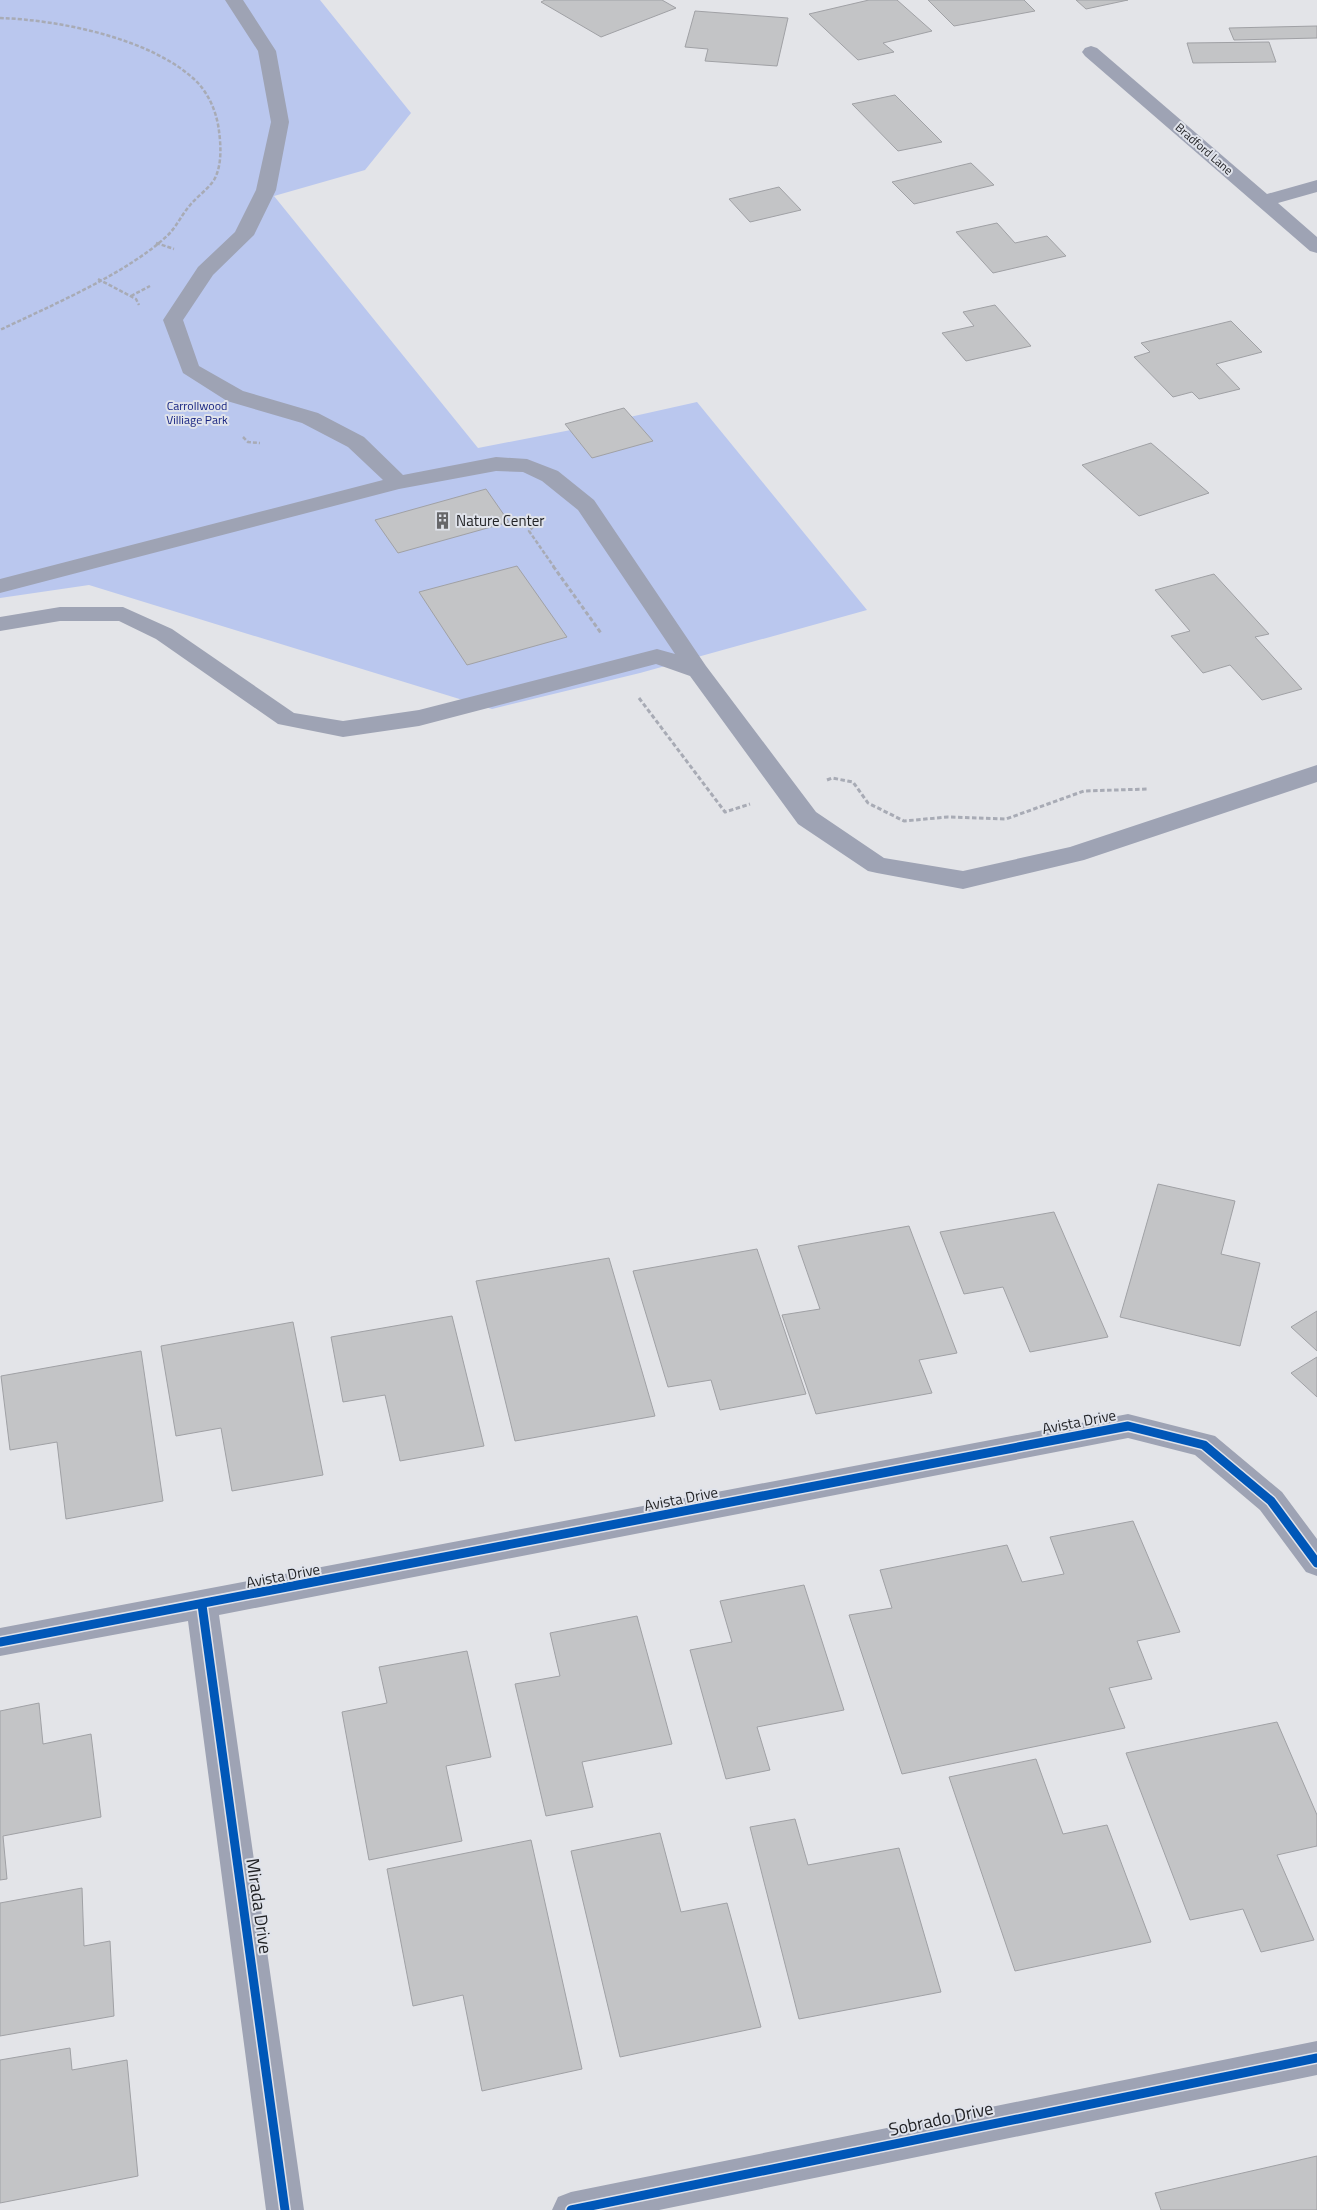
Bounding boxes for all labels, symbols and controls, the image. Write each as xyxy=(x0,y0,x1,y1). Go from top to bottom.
street label: Bradford Lane xyxy=(1171,118,1237,179)
park label: Carrollwood Villiage Park xyxy=(166,396,228,429)
place label: Nature Center xyxy=(456,509,544,532)
building icon: Nature Center xyxy=(432,511,452,531)
street label: Avista Drive xyxy=(1040,1403,1118,1440)
street label: Avista Drive xyxy=(642,1480,720,1517)
street label: Avista Drive xyxy=(244,1557,322,1594)
street label: Mirada Drive xyxy=(239,1856,280,1955)
street label: Sobrado Drive xyxy=(886,2094,996,2143)

